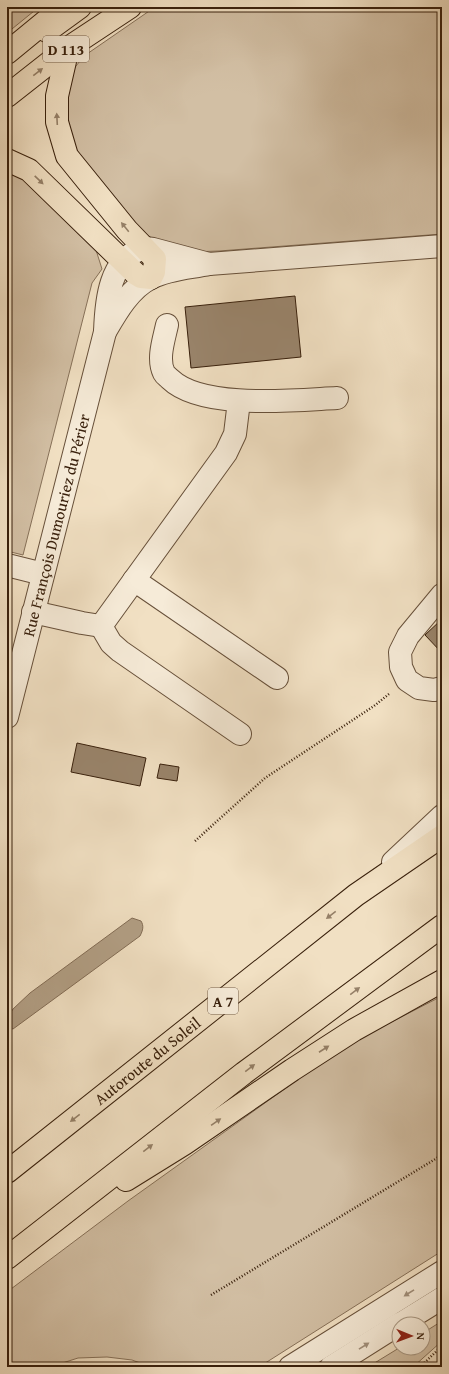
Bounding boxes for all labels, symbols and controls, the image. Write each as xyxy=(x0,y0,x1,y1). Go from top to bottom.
road number: D 113 xyxy=(43,36,89,62)
one-way arrow xyxy=(32,68,43,76)
one-way arrow xyxy=(54,112,61,125)
one-way arrow xyxy=(34,176,44,185)
one-way arrow xyxy=(120,221,129,232)
street label: Rue François Dumouriez du Périer xyxy=(16,411,96,639)
one-way arrow xyxy=(325,911,336,920)
one-way arrow xyxy=(349,986,360,995)
road number: A 7 xyxy=(208,988,238,1014)
street label: Autoroute du Soleil xyxy=(89,1011,206,1110)
one-way arrow xyxy=(319,1045,329,1053)
one-way arrow xyxy=(245,1064,256,1072)
one-way arrow xyxy=(70,1114,81,1122)
one-way arrow xyxy=(211,1118,222,1126)
one-way arrow xyxy=(142,1144,153,1152)
one-way arrow xyxy=(403,1289,415,1296)
north arrow xyxy=(391,1316,431,1356)
text: N xyxy=(413,1332,429,1341)
one-way arrow xyxy=(358,1343,370,1350)

